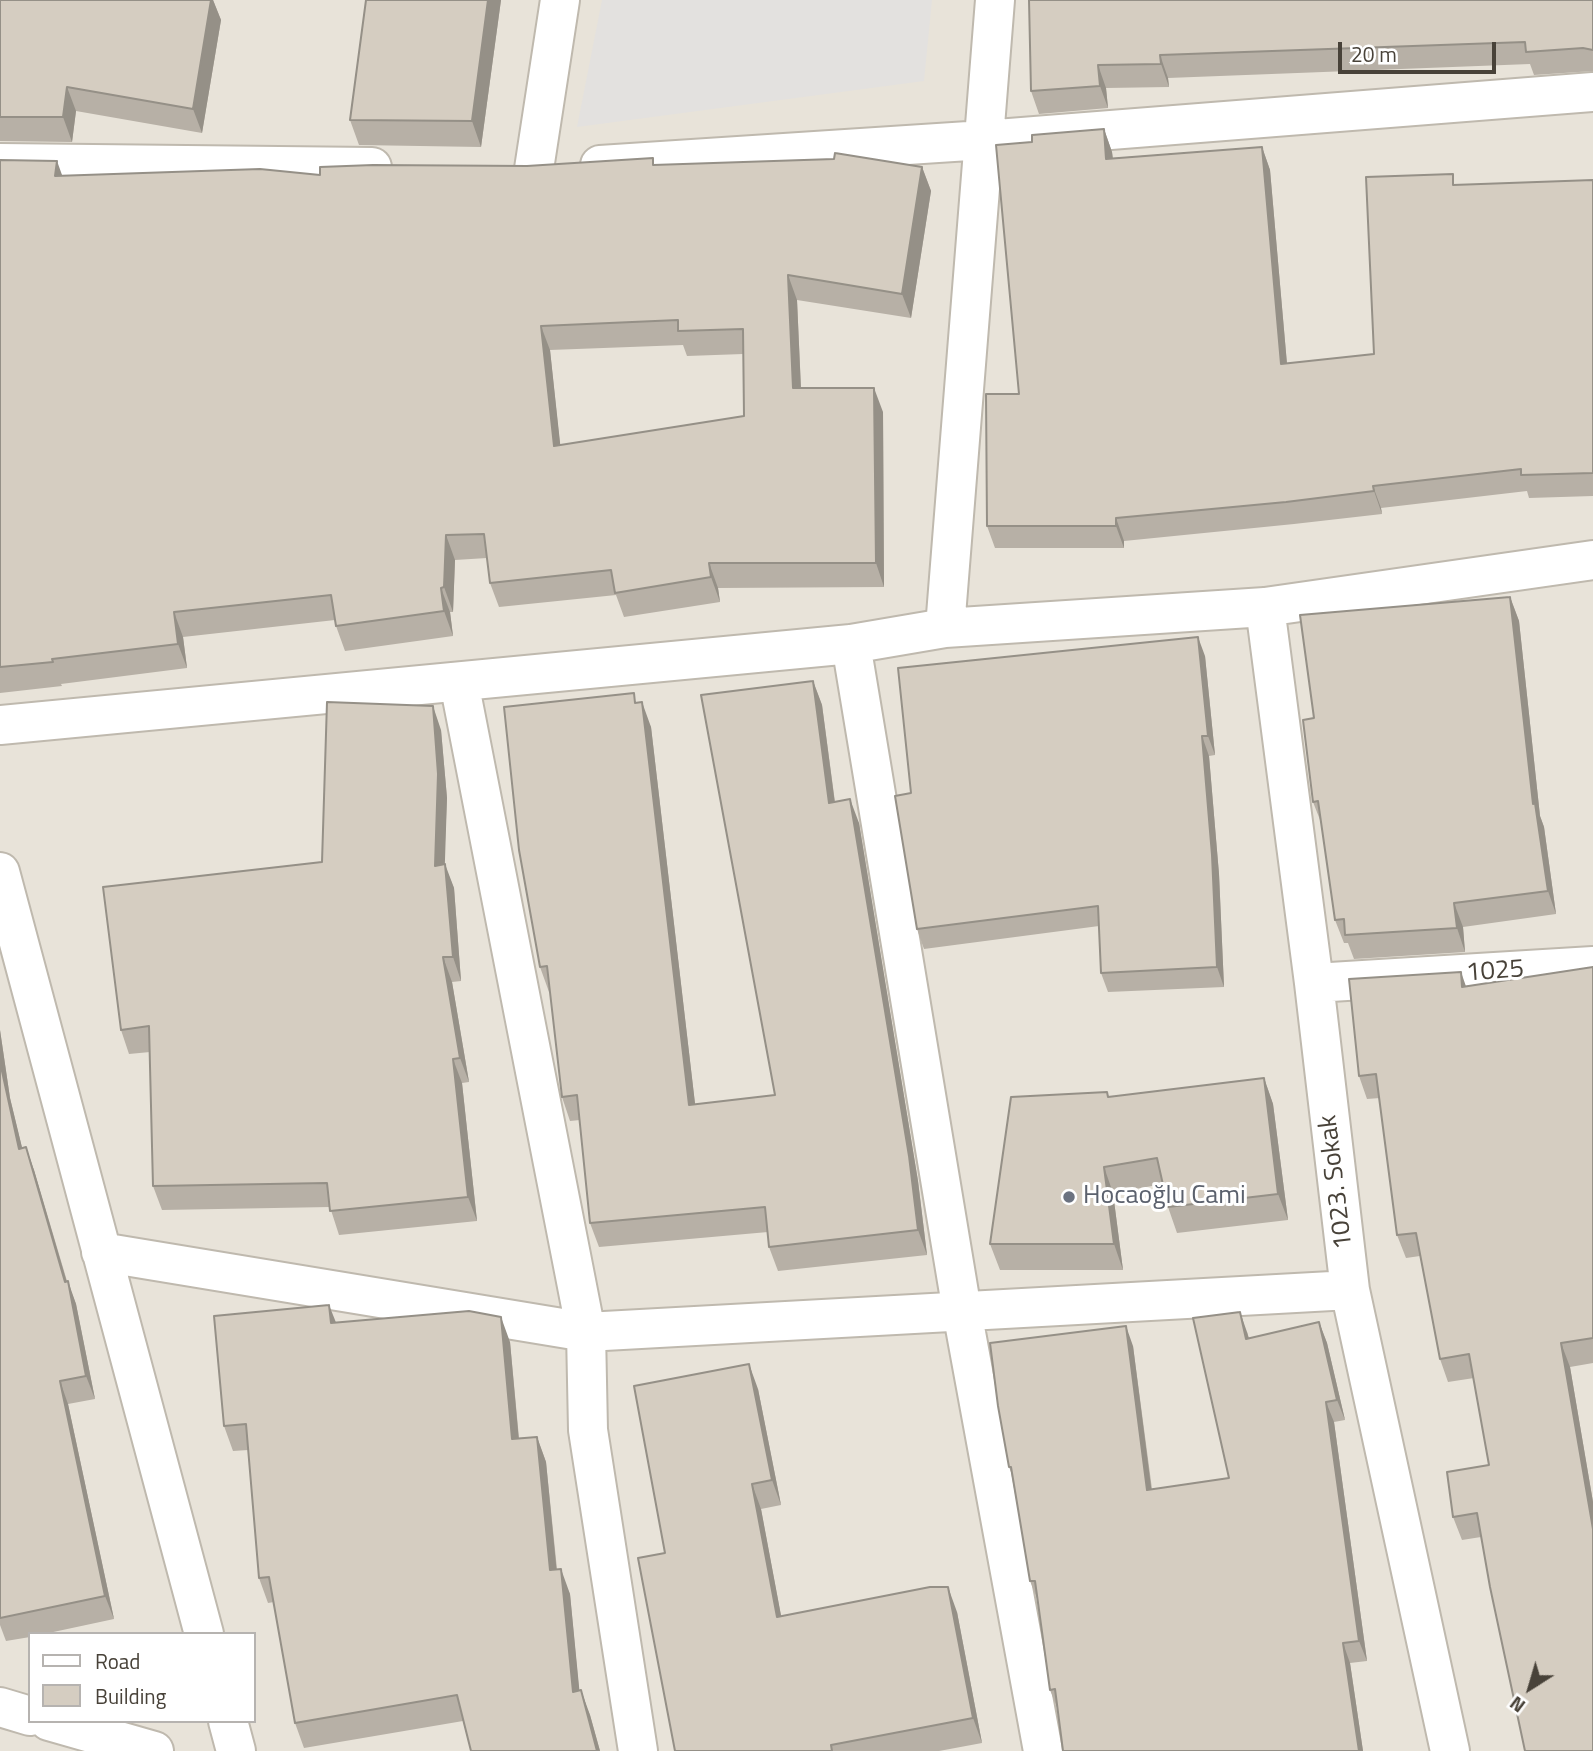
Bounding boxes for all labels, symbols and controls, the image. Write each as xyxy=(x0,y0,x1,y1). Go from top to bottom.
scale bar xyxy=(1341,28,1498,72)
text: 20 m xyxy=(1351,38,1397,70)
street label: 1025 xyxy=(1465,954,1525,990)
street label: 1023. Sokak xyxy=(1313,1113,1361,1251)
place label: Hocaoğlu Cami xyxy=(1083,1181,1246,1213)
marker: Hocaoğlu Cami xyxy=(1061,1189,1077,1205)
legend xyxy=(28,1632,256,1723)
text: Road xyxy=(95,1645,140,1677)
north arrow xyxy=(1495,1653,1565,1723)
text: Building xyxy=(95,1680,166,1712)
text: N xyxy=(1503,1690,1531,1721)

